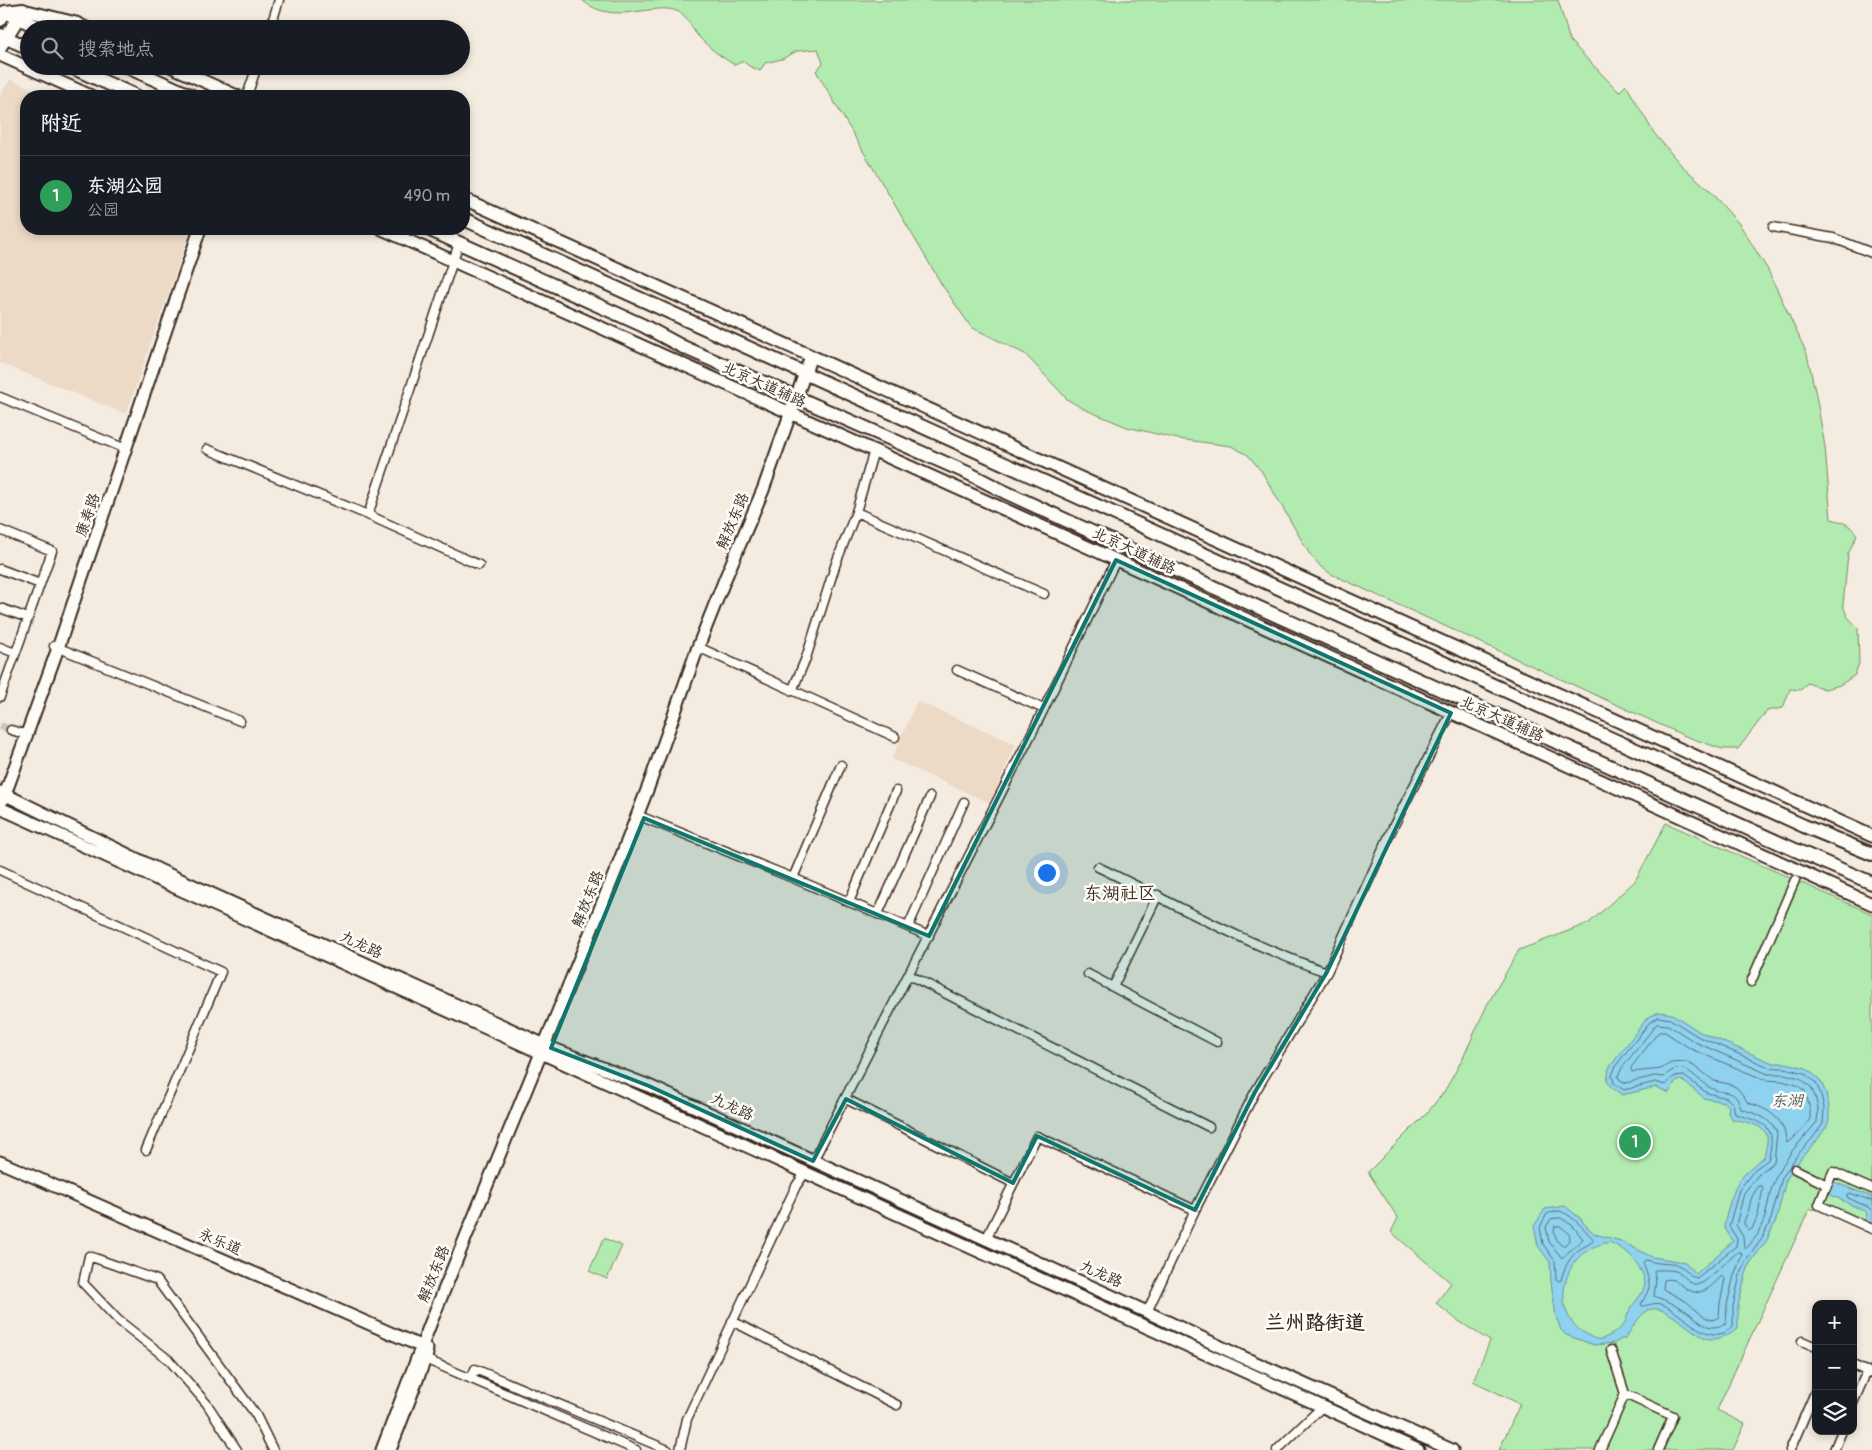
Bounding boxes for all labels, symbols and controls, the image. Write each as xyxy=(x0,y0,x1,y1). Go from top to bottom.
search box xyxy=(20,20,470,75)
icon: search xyxy=(38,34,66,62)
text: 搜索地点 xyxy=(78,37,154,61)
text: 附近 xyxy=(40,110,82,137)
text: 东湖公园 xyxy=(87,174,163,198)
text: 1 xyxy=(53,186,59,206)
text: 490 m xyxy=(404,186,450,206)
text: 公园 xyxy=(87,200,119,220)
street label: 北京大道辅路 xyxy=(719,358,809,412)
street label: 解放东路 xyxy=(713,490,753,552)
street label: 康寿路 xyxy=(72,491,104,539)
street label: 北京大道辅路 xyxy=(1089,523,1179,579)
street label: 北京大道辅路 xyxy=(1457,692,1547,746)
your location xyxy=(1034,860,1060,886)
street label: 解放东路 xyxy=(568,868,608,930)
district label: 东湖社区 xyxy=(1084,882,1156,905)
street label: 九龙路 xyxy=(337,927,385,963)
street label: 九龙路 xyxy=(708,1089,756,1125)
water label: 东湖 xyxy=(1771,1091,1805,1111)
pin: 1 xyxy=(1619,1123,1651,1161)
street label: 永乐道 xyxy=(196,1224,244,1260)
street label: 解放东路 xyxy=(414,1243,454,1305)
street label: 九龙路 xyxy=(1077,1256,1125,1292)
map controls xyxy=(1812,1300,1857,1435)
button: + xyxy=(1812,1300,1857,1345)
district label: 兰州路街道 xyxy=(1265,1310,1365,1335)
button: − xyxy=(1812,1345,1857,1390)
button: layers xyxy=(1812,1390,1857,1435)

